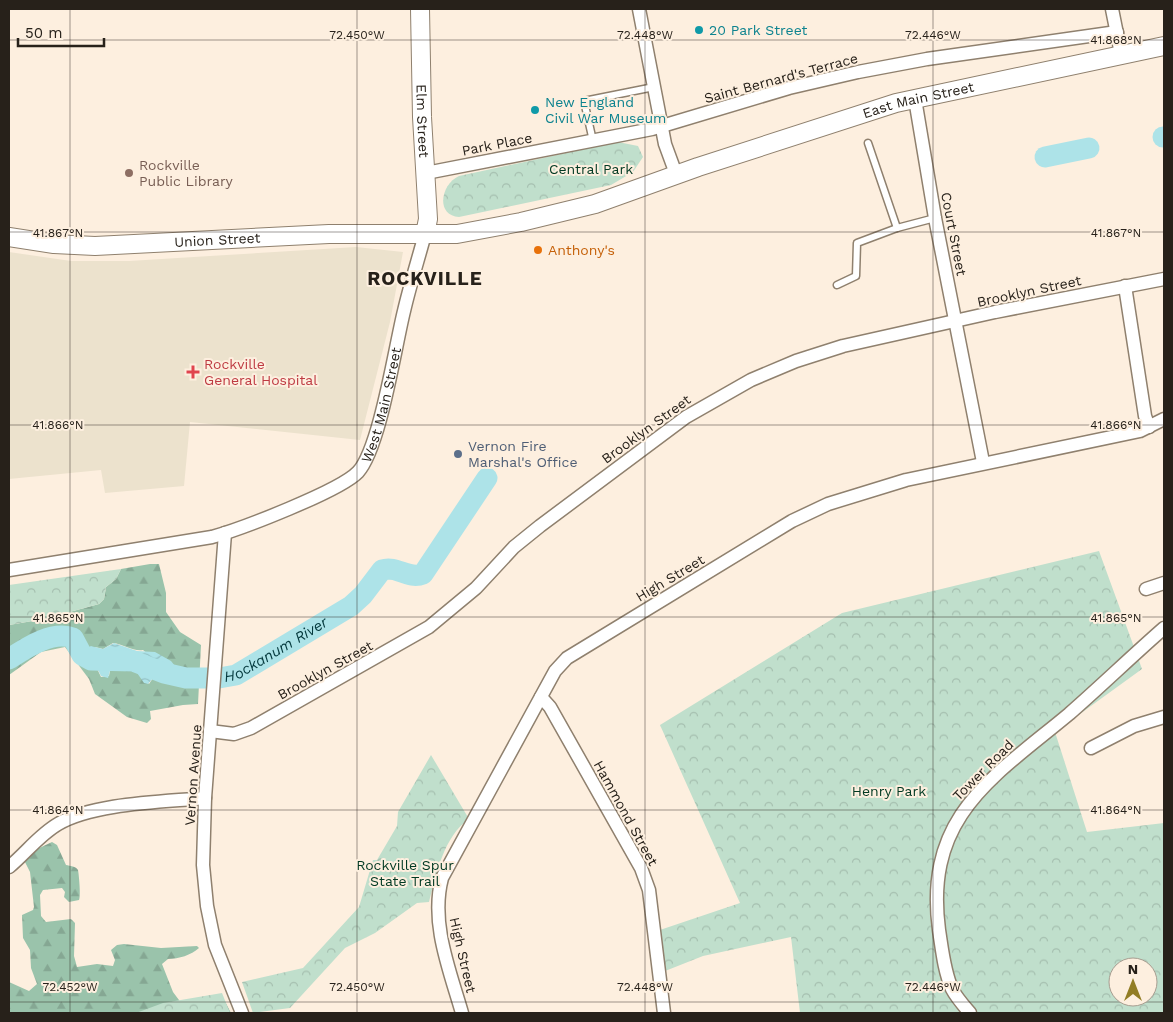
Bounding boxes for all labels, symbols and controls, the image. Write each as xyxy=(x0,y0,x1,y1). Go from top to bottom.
scale bar xyxy=(18,15,104,47)
place label: 20 Park Street xyxy=(709,22,807,38)
text: 50 m xyxy=(25,24,62,42)
marker: 20 Park Street xyxy=(693,24,705,36)
text: 72.450°W xyxy=(329,28,385,42)
text: 72.448°W xyxy=(617,28,673,42)
text: 72.446°W xyxy=(905,28,961,42)
text: 41.868°N xyxy=(1090,33,1142,47)
street label: Saint Bernard's Terrace xyxy=(702,50,860,106)
street label: East Main Street xyxy=(860,79,975,121)
street label: Elm Street xyxy=(413,84,432,158)
place label: New England Civil War Museum xyxy=(545,94,666,126)
marker: New England Civil War Museum xyxy=(529,104,541,116)
street label: Park Place xyxy=(461,129,533,159)
place label: Rockville Public Library xyxy=(139,157,234,189)
park label: Central Park xyxy=(549,161,633,177)
marker: Rockville Public Library xyxy=(123,167,135,179)
street label: Court Street xyxy=(938,191,970,277)
text: 41.867°N xyxy=(33,226,83,240)
text: 41.867°N xyxy=(1091,226,1141,240)
street label: Union Street xyxy=(174,230,261,250)
place label: Anthony's xyxy=(548,242,615,258)
marker: Anthony's xyxy=(532,244,544,256)
district label: ROCKVILLE xyxy=(367,267,483,290)
street label: Brooklyn Street xyxy=(975,272,1083,310)
street label: West Main Street xyxy=(358,346,404,465)
place label: Rockville General Hospital xyxy=(204,356,318,388)
marker: Rockville General Hospital xyxy=(186,365,200,379)
street label: Brooklyn Street xyxy=(598,391,694,467)
text: 41.866°N xyxy=(32,418,84,432)
text: 41.866°N xyxy=(1090,418,1142,432)
place label: Vernon Fire Marshal's Office xyxy=(468,438,578,470)
marker: Vernon Fire Marshal's Office xyxy=(452,448,464,460)
street label: High Street xyxy=(633,551,707,605)
text: 41.865°N xyxy=(32,611,84,625)
text: 41.865°N xyxy=(1090,611,1142,625)
water label: Hockanum River xyxy=(223,612,332,686)
street label: Brooklyn Street xyxy=(275,637,375,703)
street label: Vernon Avenue xyxy=(181,724,205,826)
street label: Tower Road xyxy=(949,736,1017,804)
street label: Hammond Street xyxy=(591,758,662,868)
park label: Henry Park xyxy=(852,783,926,799)
text: 41.864°N xyxy=(32,803,84,817)
text: 41.864°N xyxy=(1090,803,1142,817)
park label: Rockville Spur State Trail xyxy=(356,857,454,889)
street label: High Street xyxy=(447,916,479,994)
north arrow xyxy=(1108,957,1158,1007)
text: N xyxy=(1128,961,1138,977)
text: 72.452°W xyxy=(42,980,98,994)
text: 72.450°W xyxy=(329,980,385,994)
text: 72.448°W xyxy=(617,980,673,994)
text: 72.446°W xyxy=(905,980,961,994)

